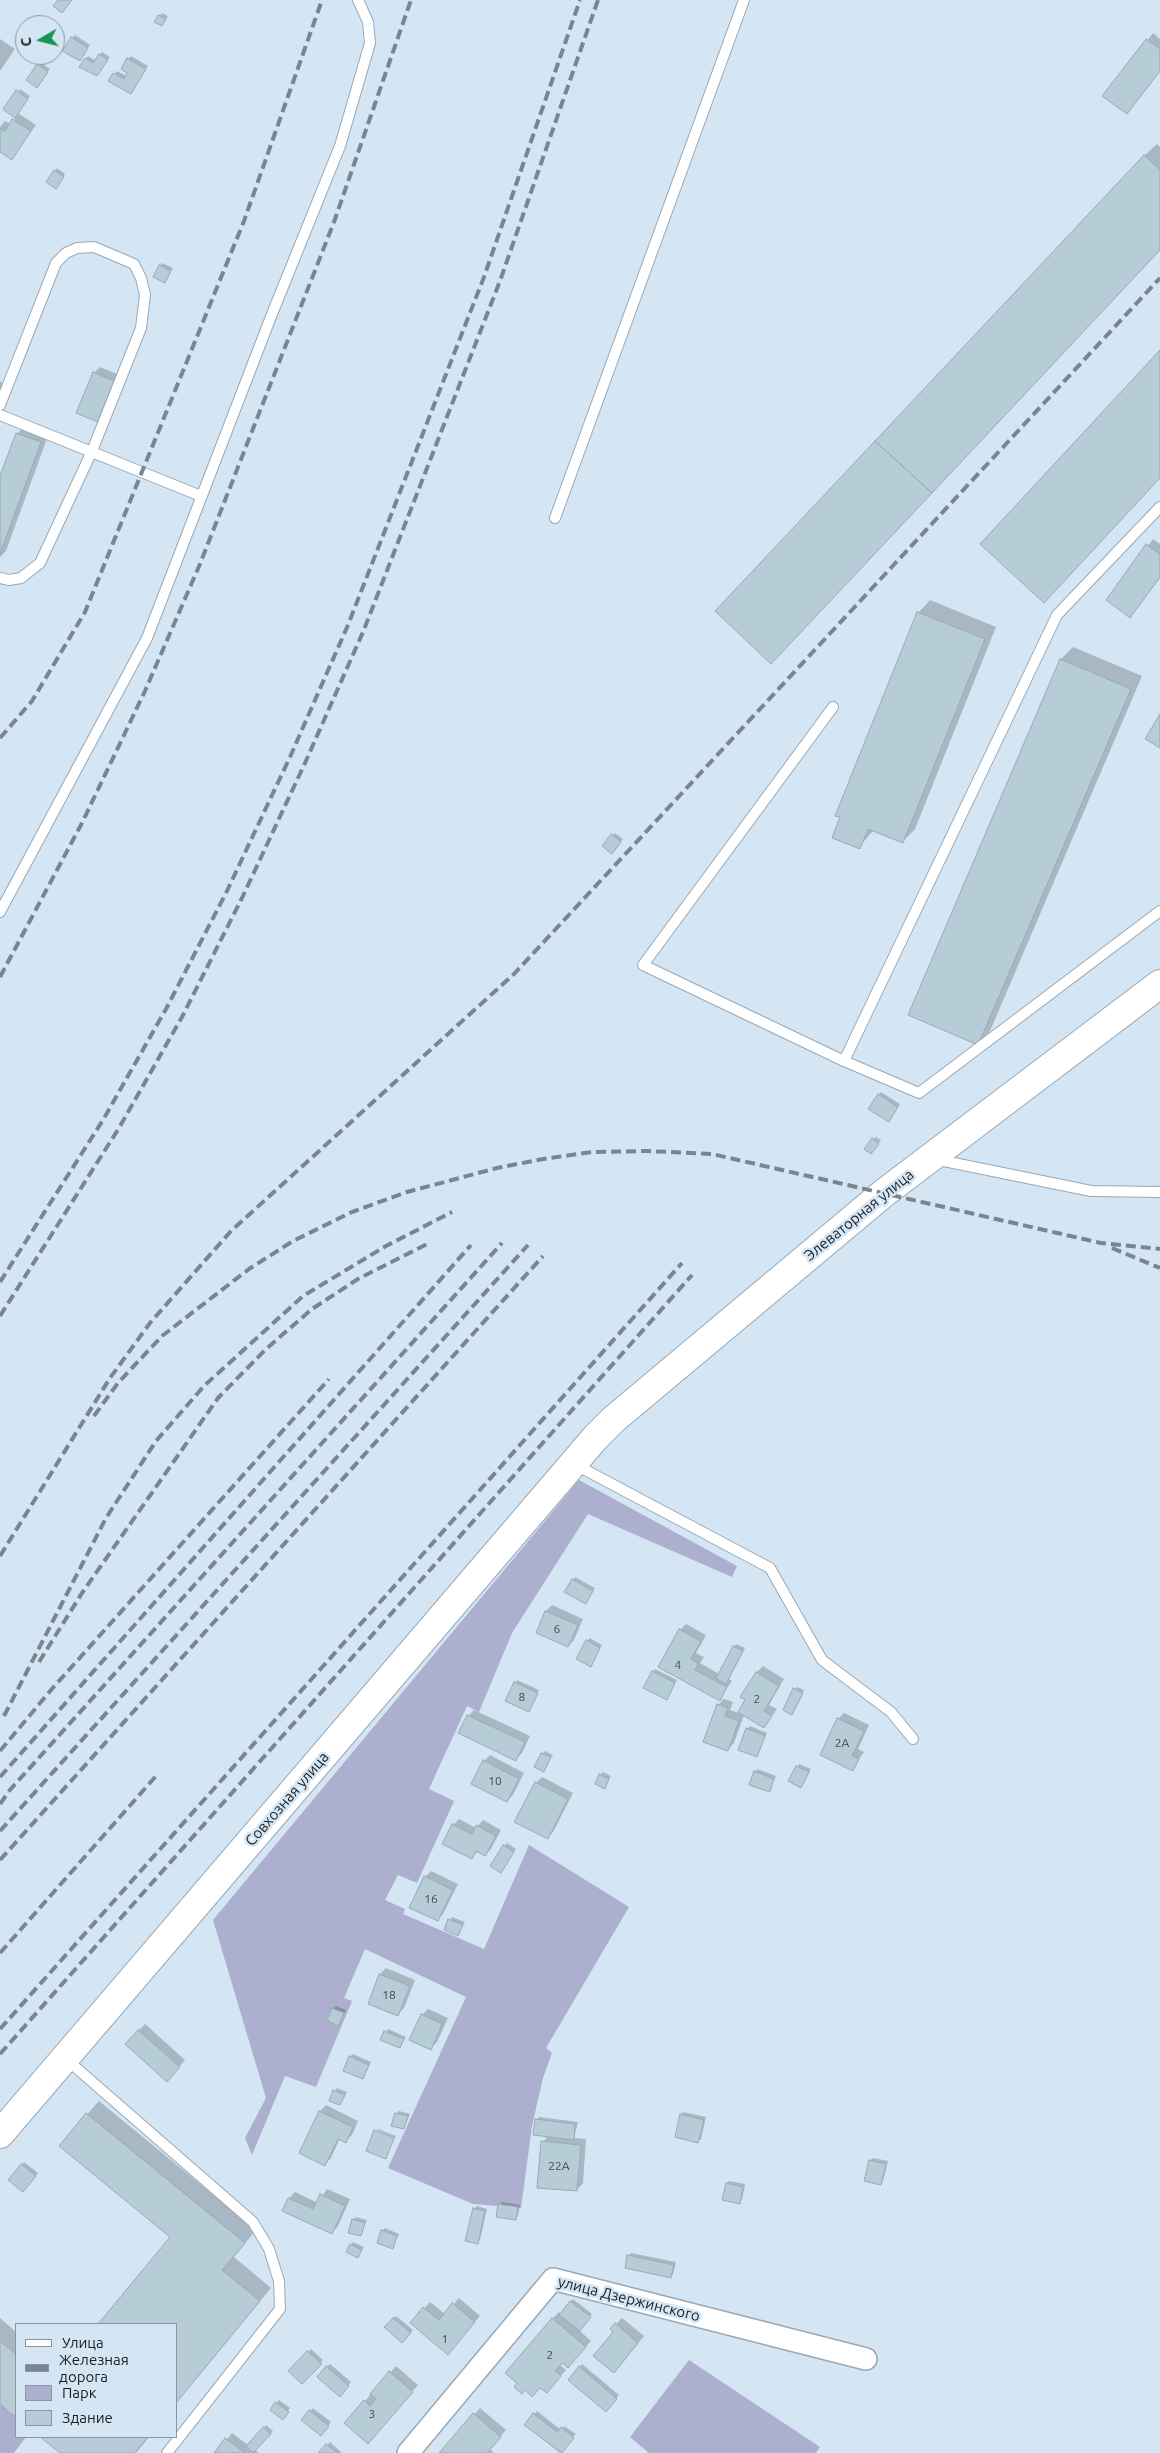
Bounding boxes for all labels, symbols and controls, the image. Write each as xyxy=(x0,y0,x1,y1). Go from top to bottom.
north arrow xyxy=(15,15,65,65)
text: С xyxy=(18,36,35,48)
street label: Элеваторная улица xyxy=(801,1165,917,1265)
house number: 6 xyxy=(554,1622,560,1636)
house number: 4 xyxy=(675,1658,681,1672)
house number: 8 xyxy=(519,1690,525,1704)
house number: 2 xyxy=(754,1692,760,1706)
house number: 2А xyxy=(835,1736,849,1750)
street label: Совхозная улица xyxy=(241,1748,333,1850)
house number: 10 xyxy=(488,1774,502,1788)
house number: 16 xyxy=(424,1892,438,1906)
house number: 18 xyxy=(382,1988,396,2002)
house number: 22А xyxy=(548,2159,570,2173)
street label: улица Дзержинского xyxy=(556,2273,702,2325)
legend xyxy=(15,2323,178,2438)
house number: 1 xyxy=(442,2332,448,2346)
text: Улица xyxy=(62,2334,104,2351)
house number: 2 xyxy=(547,2348,553,2362)
text: Железная дорога xyxy=(59,2351,129,2385)
text: Парк xyxy=(62,2384,97,2401)
house number: 3 xyxy=(369,2407,375,2421)
text: Здание xyxy=(62,2409,113,2426)

